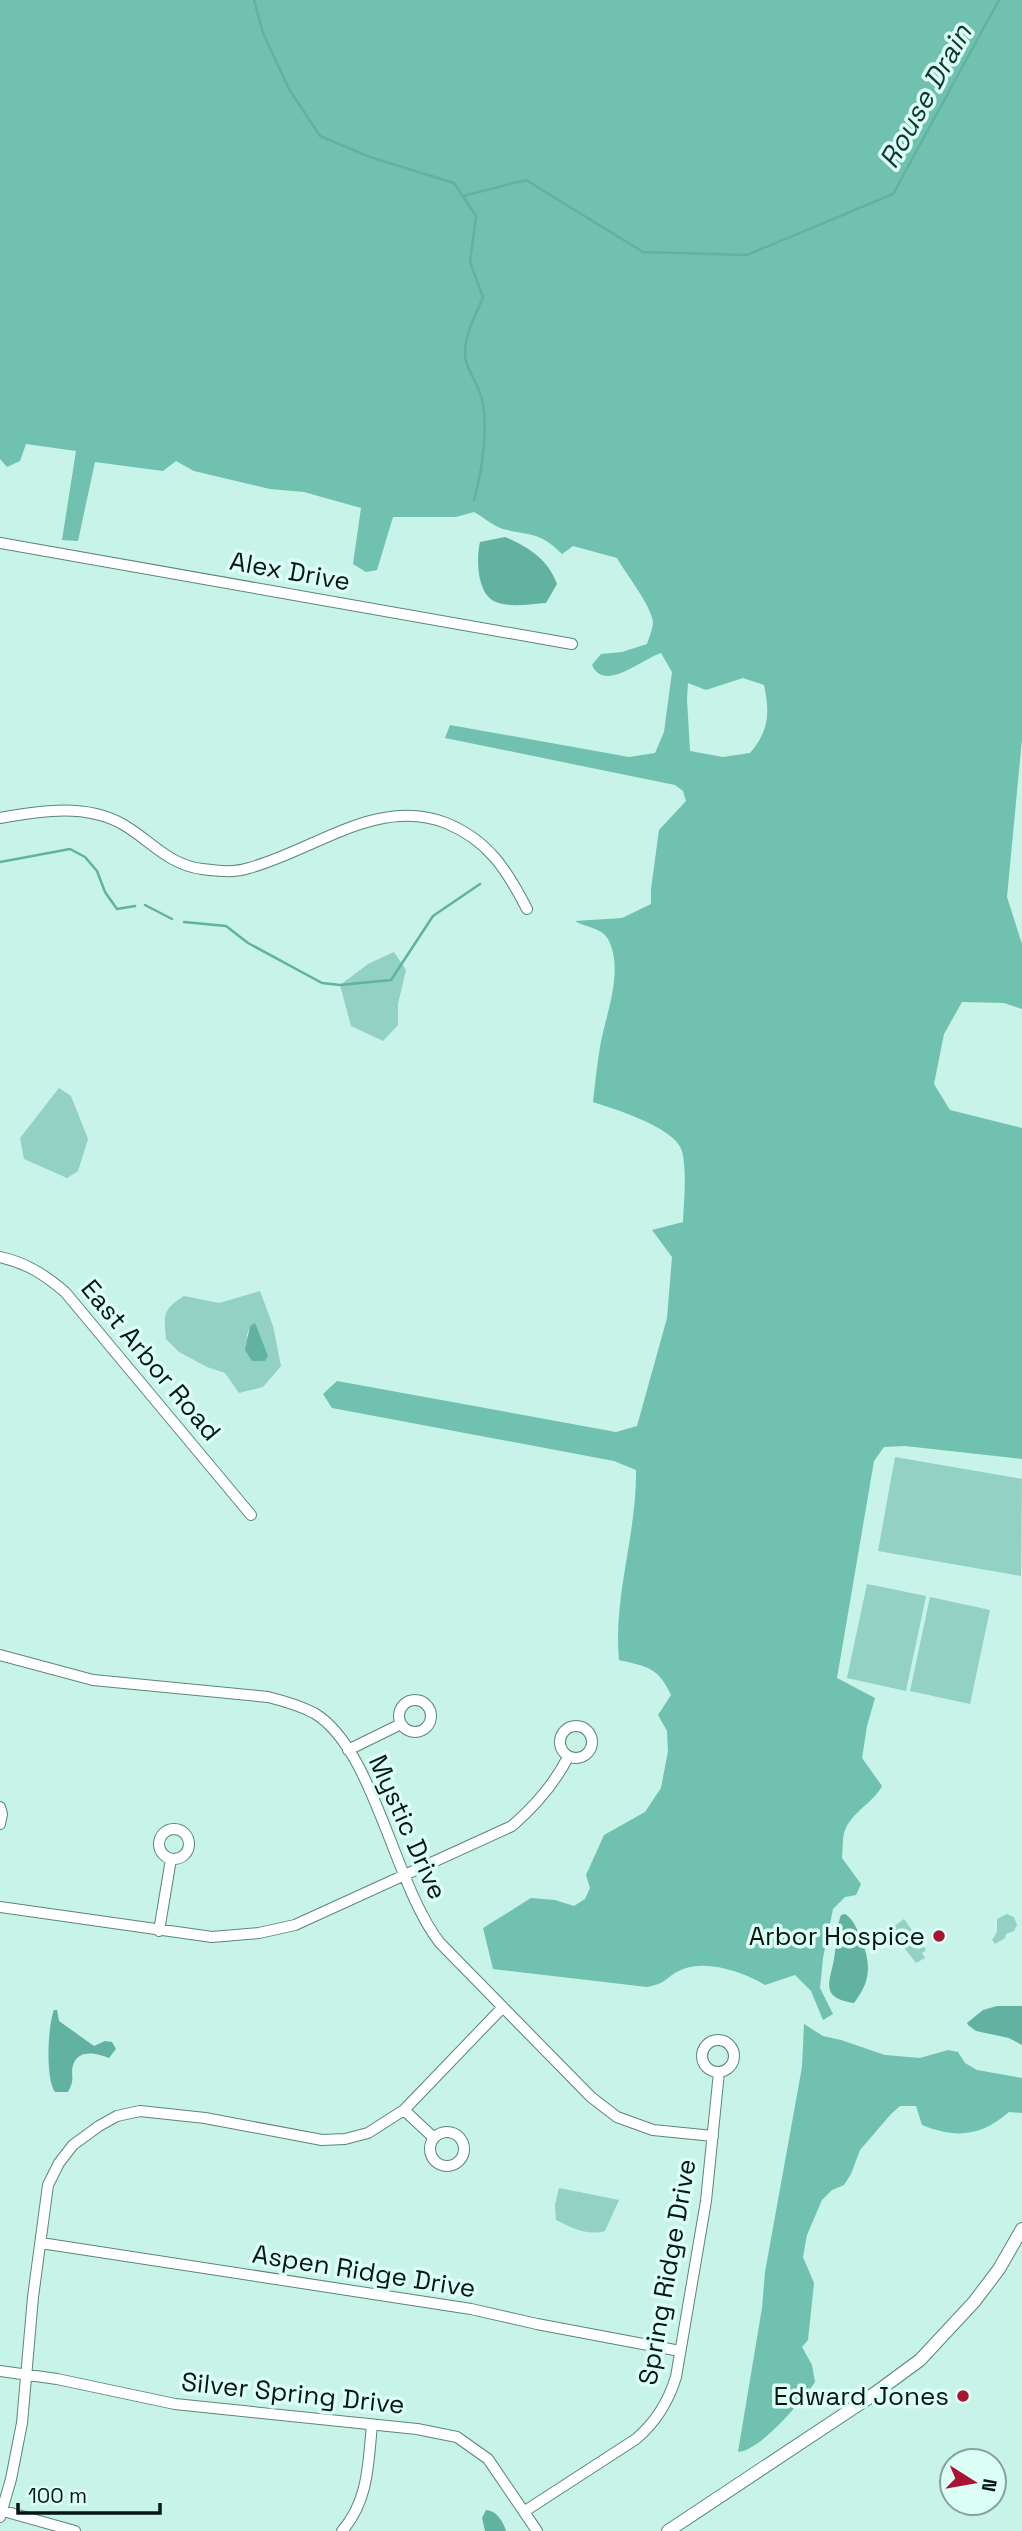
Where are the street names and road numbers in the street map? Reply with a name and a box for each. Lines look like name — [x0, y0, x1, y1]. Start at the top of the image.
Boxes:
street label: Alex Drive — [227, 544, 353, 598]
street label: East Arbor Road — [74, 1272, 228, 1448]
street label: Mystic Drive — [361, 1749, 455, 1905]
street label: Spring Ridge Drive — [630, 2156, 704, 2388]
street label: Aspen Ridge Drive — [250, 2237, 478, 2305]
street label: Silver Spring Drive — [180, 2364, 406, 2422]

